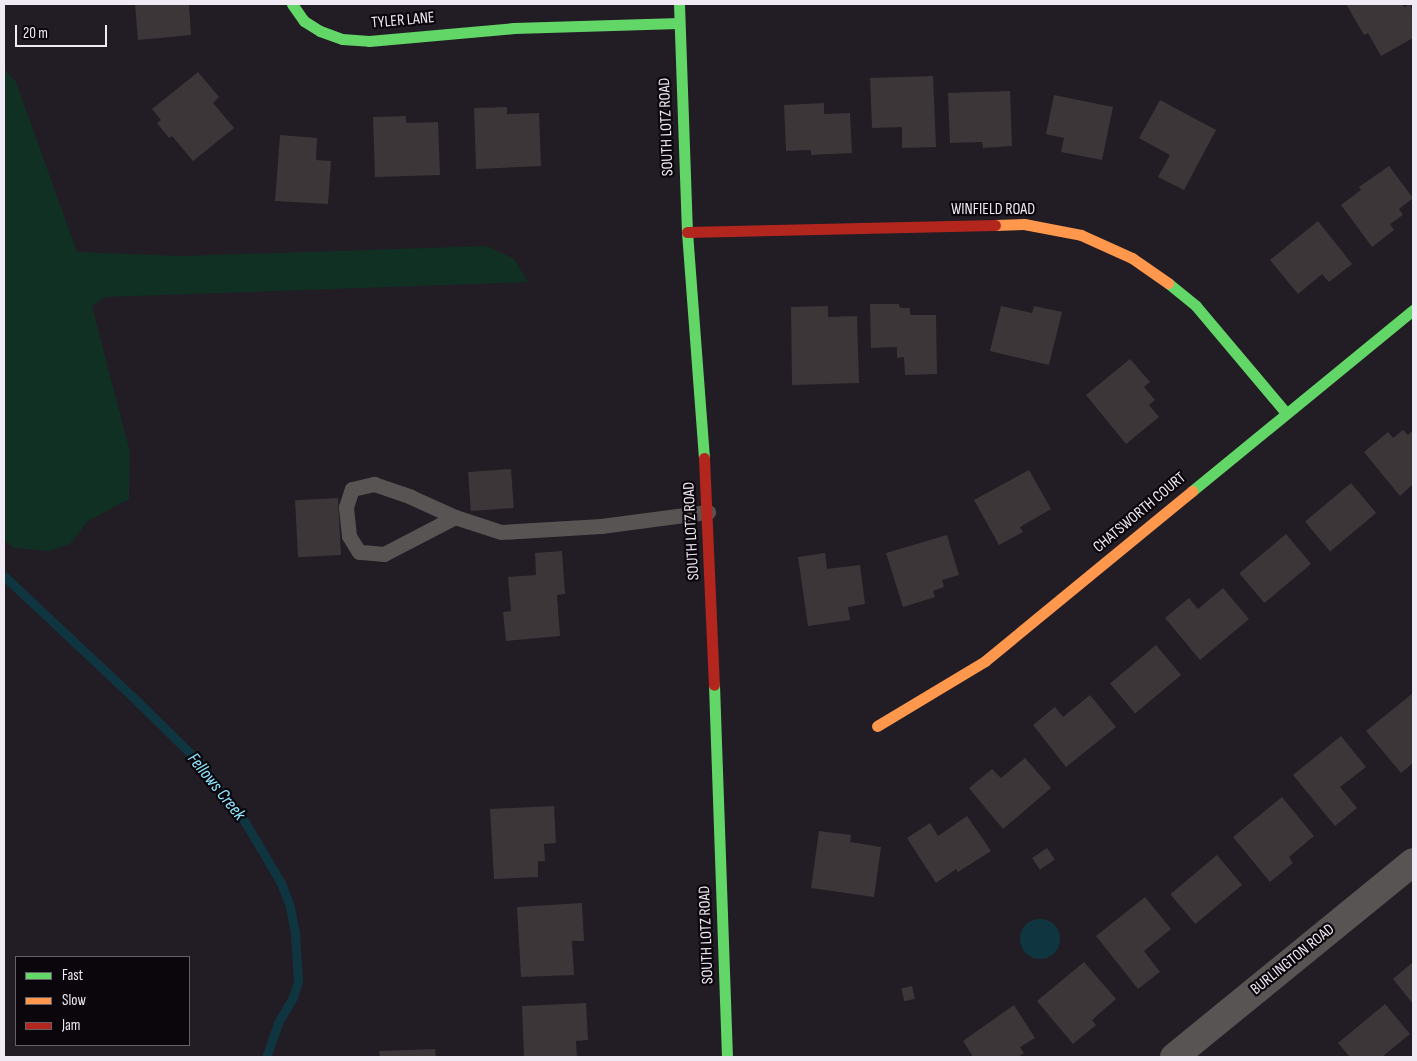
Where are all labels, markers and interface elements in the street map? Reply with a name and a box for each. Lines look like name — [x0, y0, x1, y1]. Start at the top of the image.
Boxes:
street label: TYLER LANE — [371, 9, 435, 33]
scale bar — [18, 15, 110, 47]
text: 20 m — [23, 24, 48, 43]
street label: SOUTH LOTZ ROAD — [656, 77, 678, 177]
street label: WINFIELD ROAD — [951, 200, 1035, 220]
street label: CHATSWORTH COURT — [1090, 469, 1190, 557]
street label: SOUTH LOTZ ROAD — [680, 481, 704, 581]
water label: Fellows Creek — [182, 749, 250, 825]
street label: SOUTH LOTZ ROAD — [696, 885, 718, 985]
street label: BURLINGTON ROAD — [1247, 920, 1339, 1000]
legend — [15, 956, 190, 1046]
text: Fast — [62, 966, 83, 985]
text: Slow — [62, 991, 86, 1010]
text: Jam — [62, 1016, 80, 1035]

